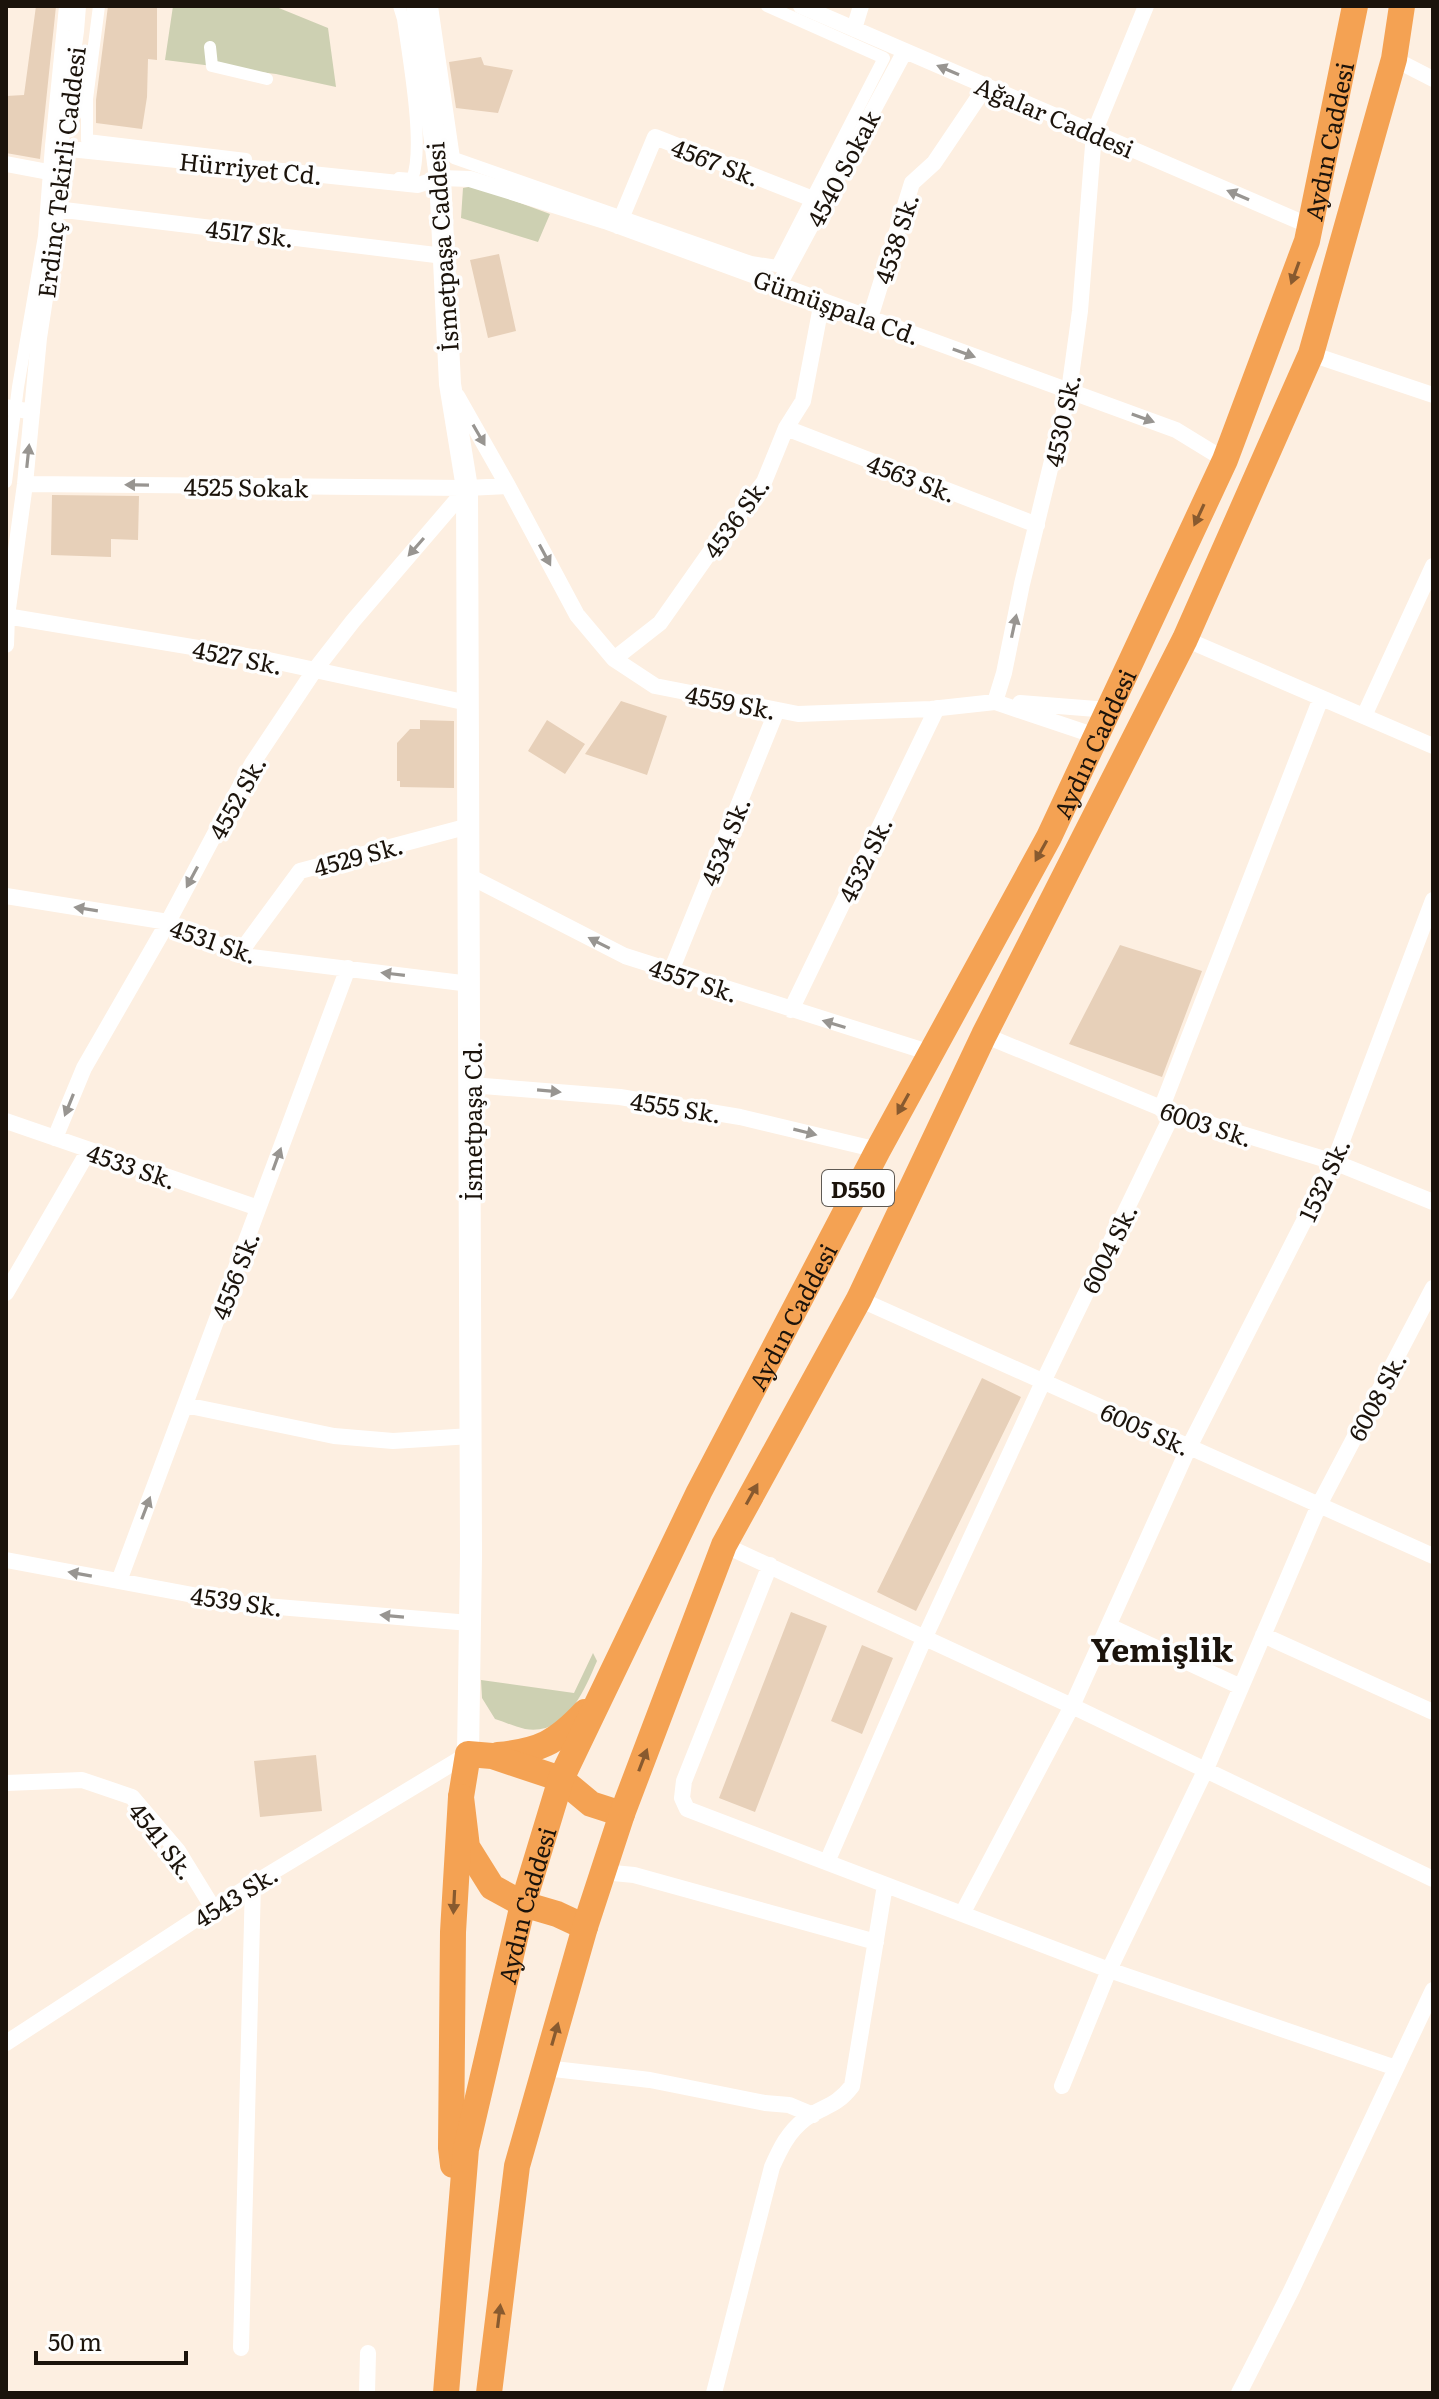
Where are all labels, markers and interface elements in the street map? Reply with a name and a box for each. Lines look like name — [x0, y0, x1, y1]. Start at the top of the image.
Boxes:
street label: Erdinç Tekirli Caddesi — [27, 44, 93, 300]
street label: Aydın Caddesi — [1294, 59, 1361, 224]
one-way arrow — [936, 63, 960, 76]
street label: Ağalar Caddesi — [970, 67, 1140, 165]
street label: 4540 Sokak — [797, 103, 888, 233]
street label: 4567 Sk. — [667, 128, 765, 194]
street label: İsmetpaşa Caddesi — [416, 141, 466, 353]
street label: Hürriyet Cd. — [178, 142, 324, 192]
street label: 4538 Sk. — [864, 188, 926, 288]
one-way arrow — [1226, 188, 1250, 202]
street label: 4517 Sk. — [204, 209, 296, 255]
street label: Gümüşpala Cd. — [749, 260, 925, 352]
one-way arrow — [1288, 261, 1301, 285]
one-way arrow — [952, 347, 976, 359]
street label: 4530 Sk. — [1034, 370, 1088, 470]
one-way arrow — [1131, 412, 1155, 425]
one-way arrow — [472, 424, 486, 446]
one-way arrow — [22, 443, 35, 468]
street label: 4563 Sk. — [862, 444, 962, 510]
street label: 4525 Sokak — [183, 467, 309, 505]
street label: 4536 Sk. — [693, 469, 777, 565]
one-way arrow — [124, 479, 149, 492]
one-way arrow — [1193, 503, 1206, 526]
one-way arrow — [408, 537, 425, 557]
one-way arrow — [538, 544, 552, 566]
one-way arrow — [1008, 613, 1020, 638]
street label: 4527 Sk. — [190, 630, 286, 682]
street label: Aydın Caddesi — [1043, 662, 1143, 823]
street label: 4559 Sk. — [683, 675, 779, 727]
street label: 4552 Sk. — [199, 749, 273, 845]
street label: 4534 Sk. — [690, 791, 758, 891]
street label: 4532 Sk. — [828, 810, 900, 908]
street label: 4529 Sk. — [309, 826, 407, 884]
one-way arrow — [1035, 840, 1048, 863]
one-way arrow — [185, 866, 199, 888]
one-way arrow — [73, 902, 98, 915]
street label: 4531 Sk. — [166, 909, 262, 971]
one-way arrow — [587, 936, 610, 949]
street label: 4557 Sk. — [645, 948, 743, 1010]
one-way arrow — [380, 967, 405, 980]
one-way arrow — [822, 1017, 846, 1029]
street label: İsmetpaşa Cd. — [454, 1041, 489, 1201]
street label: 4555 Sk. — [628, 1082, 724, 1130]
one-way arrow — [537, 1085, 562, 1098]
street label: 6003 Sk. — [1156, 1092, 1258, 1154]
one-way arrow — [896, 1093, 910, 1115]
one-way arrow — [62, 1094, 75, 1117]
one-way arrow — [792, 1127, 817, 1139]
street label: 1532 Sk. — [1289, 1132, 1357, 1226]
street label: 4533 Sk. — [83, 1133, 181, 1197]
one-way arrow — [271, 1147, 284, 1171]
road number: D550 — [822, 1170, 894, 1206]
street label: 6004 Sk. — [1071, 1197, 1145, 1299]
street label: 4556 Sk. — [201, 1226, 267, 1324]
street label: Aydın Caddesi — [738, 1237, 844, 1396]
street label: 6008 Sk. — [1338, 1346, 1414, 1446]
street label: 6005 Sk. — [1096, 1393, 1196, 1463]
one-way arrow — [745, 1483, 759, 1505]
one-way arrow — [140, 1496, 153, 1520]
one-way arrow — [67, 1567, 92, 1579]
street label: 4539 Sk. — [189, 1576, 285, 1624]
one-way arrow — [379, 1609, 404, 1622]
district label: Yemişlik — [1091, 1624, 1234, 1672]
one-way arrow — [637, 1748, 650, 1772]
street label: 4541 Sk. — [121, 1794, 205, 1886]
street label: Aydın Caddesi — [488, 1822, 563, 1987]
street label: 4543 Sk. — [186, 1855, 284, 1935]
one-way arrow — [448, 1890, 461, 1915]
one-way arrow — [549, 2021, 561, 2046]
one-way arrow — [493, 2303, 506, 2328]
scale bar — [36, 2315, 186, 2365]
text: 50 m — [48, 2323, 102, 2358]

